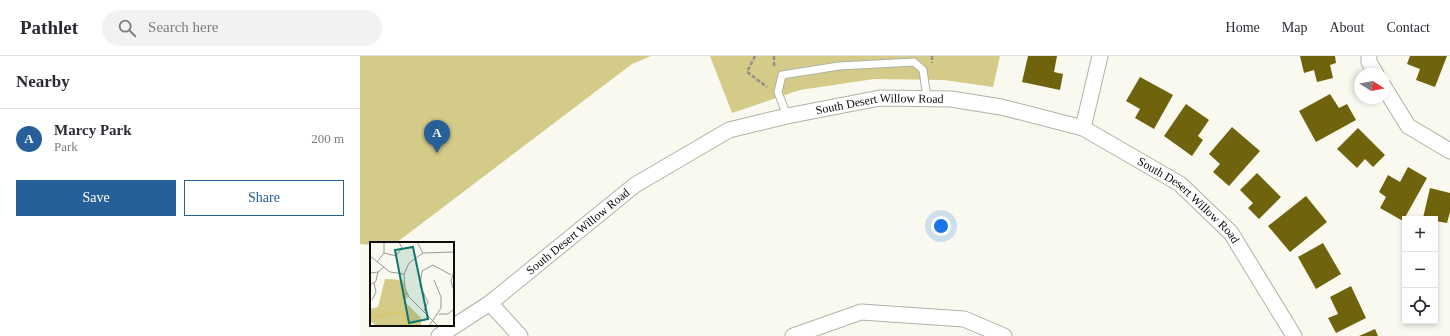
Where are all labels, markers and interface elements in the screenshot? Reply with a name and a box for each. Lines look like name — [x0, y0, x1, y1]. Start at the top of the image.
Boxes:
search box — [102, 10, 382, 46]
text: Pathlet — [20, 17, 78, 38]
icon: search — [116, 17, 138, 39]
text: Search here — [148, 19, 218, 35]
text: Home — [1226, 20, 1260, 35]
text: Map — [1282, 20, 1307, 35]
text: About — [1329, 20, 1364, 35]
text: Contact — [1386, 20, 1430, 35]
north arrow — [1354, 68, 1390, 104]
text: Nearby — [16, 72, 70, 91]
street label: South Desert Willow Road — [814, 91, 944, 117]
pin: A — [424, 120, 450, 153]
text: Marcy Park — [54, 122, 132, 138]
text: A — [24, 131, 34, 146]
text: 200 m — [311, 131, 344, 146]
text: Park — [54, 139, 78, 154]
street label: South Desert Willow Road — [1135, 154, 1242, 246]
button: Save — [16, 180, 176, 216]
button: Share — [184, 180, 344, 216]
street label: South Desert Willow Road — [523, 185, 632, 278]
your location — [931, 216, 951, 236]
map controls — [1402, 216, 1438, 324]
button: + — [1402, 216, 1438, 252]
inset map — [370, 242, 454, 326]
button: − — [1402, 252, 1438, 288]
button: locate — [1402, 288, 1438, 324]

